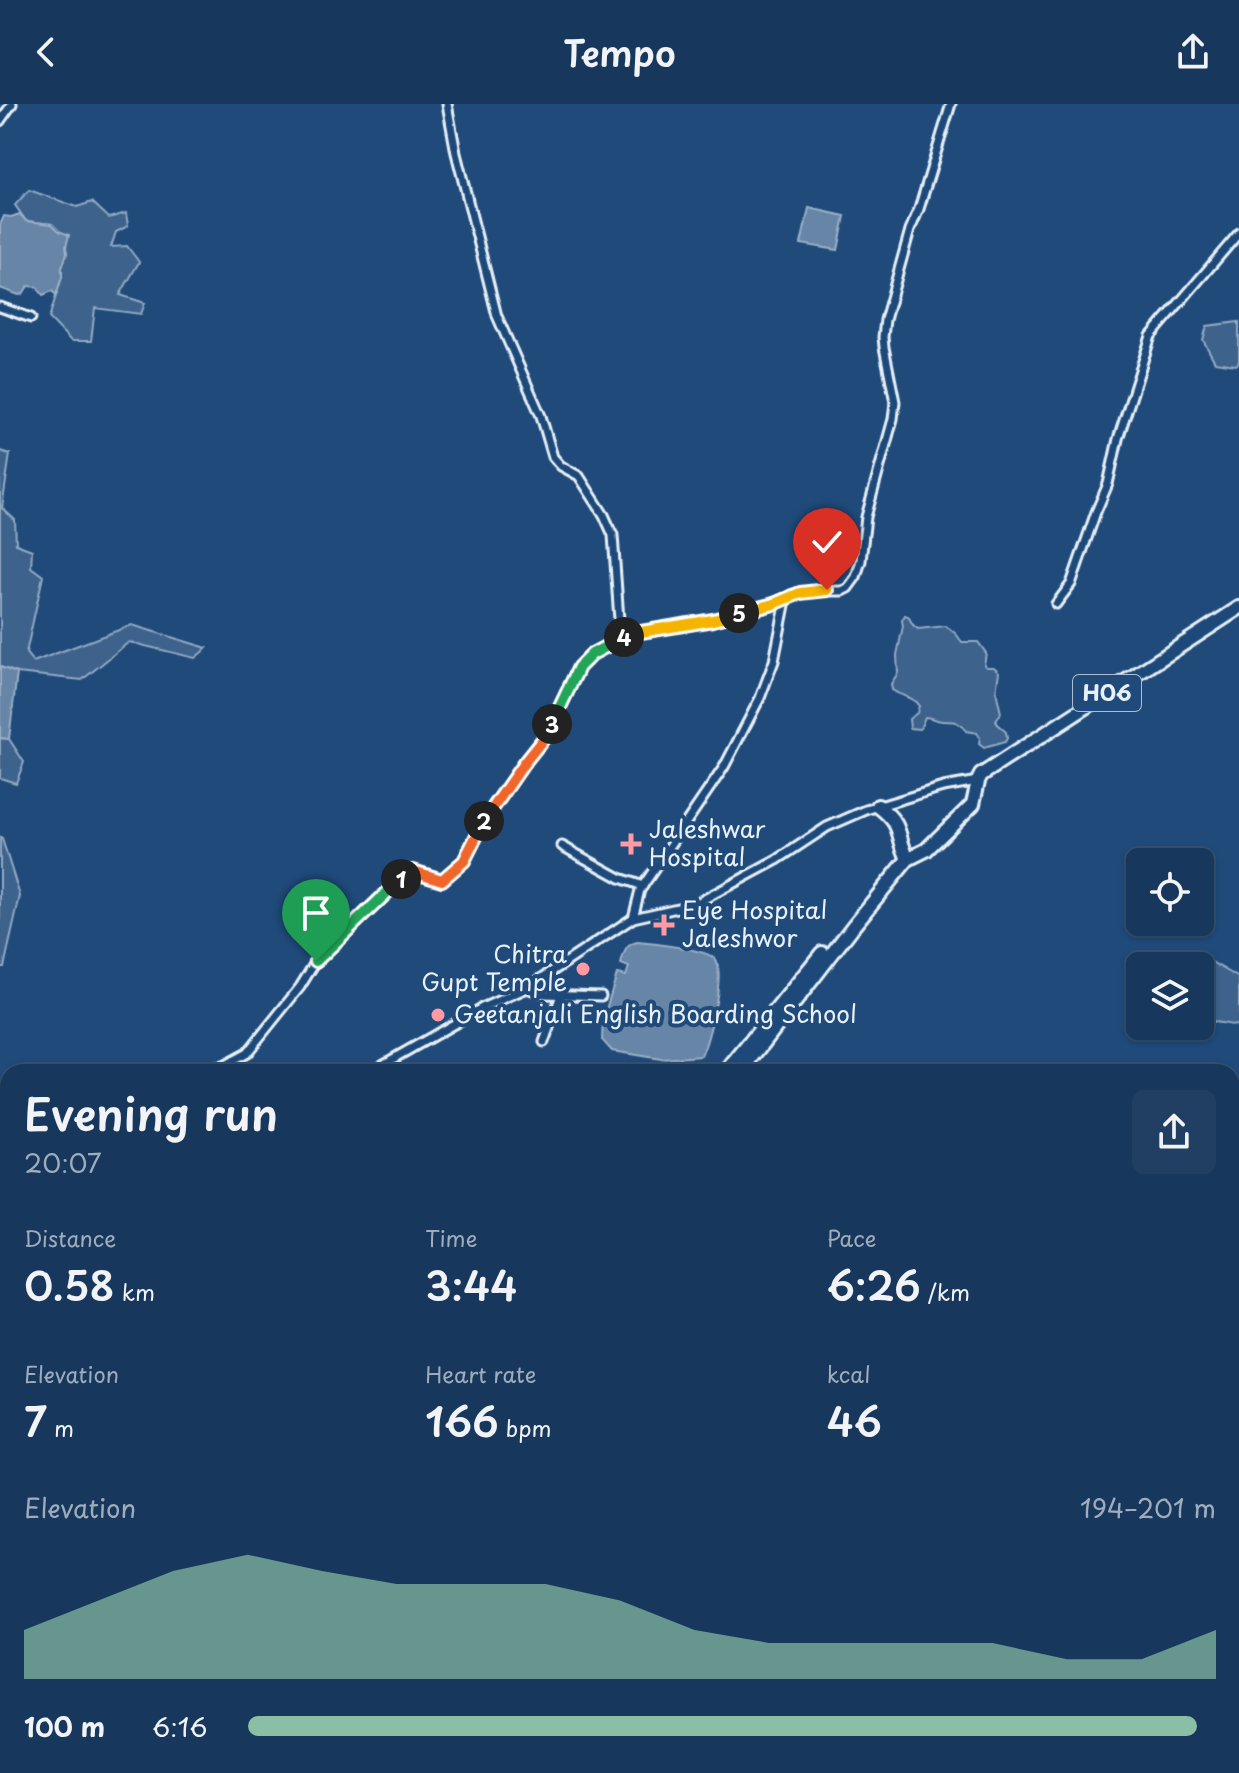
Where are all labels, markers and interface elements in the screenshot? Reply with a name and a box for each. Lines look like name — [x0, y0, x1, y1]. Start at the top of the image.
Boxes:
text: Tempo — [563, 25, 676, 79]
icon: back — [24, 30, 68, 74]
icon: share — [1171, 30, 1215, 74]
pin — [793, 508, 861, 590]
icon: check — [805, 520, 849, 564]
pin: 5 — [719, 593, 759, 633]
text: 5 — [732, 596, 746, 629]
pin: 4 — [604, 617, 644, 657]
text: 4 — [617, 620, 631, 653]
road number: H06 — [1073, 675, 1141, 711]
pin: 3 — [532, 704, 572, 744]
text: 3 — [545, 707, 559, 740]
pin: 2 — [464, 801, 504, 841]
text: 2 — [476, 804, 492, 837]
place label: Jaleshwar Hospital — [649, 810, 766, 874]
marker: Jaleshwar Hospital — [620, 833, 642, 855]
map controls — [1126, 848, 1214, 1040]
button: locate — [1126, 848, 1214, 936]
pin: 1 — [381, 859, 421, 899]
text: 1 — [396, 862, 406, 895]
pin — [282, 879, 350, 961]
icon: arrive — [294, 891, 338, 935]
place label: Eye Hospital Jaleshwor — [682, 891, 828, 955]
marker: Eye Hospital Jaleshwor — [653, 914, 675, 936]
place label: Chitra Gupt Temple — [421, 935, 567, 999]
button: layers — [1126, 952, 1214, 1040]
marker: Chitra Gupt Temple — [574, 960, 592, 978]
place label: Geetanjali English Boarding School — [454, 995, 857, 1031]
marker: Geetanjali English Boarding School — [429, 1006, 447, 1024]
text: Evening run — [24, 1080, 278, 1146]
button: share — [1132, 1090, 1216, 1174]
text: 20:07 — [24, 1143, 102, 1182]
text: Distance — [24, 1221, 116, 1254]
text: Time — [425, 1221, 477, 1254]
text: Pace — [827, 1221, 876, 1254]
text: 0.58 — [24, 1254, 115, 1315]
text: 3:44 — [425, 1254, 517, 1315]
text: 6:26 — [827, 1254, 921, 1315]
text: km — [115, 1275, 155, 1308]
text: /km — [921, 1275, 970, 1308]
text: Elevation — [24, 1357, 119, 1390]
text: Heart rate — [425, 1357, 536, 1390]
text: kcal — [827, 1357, 871, 1390]
text: 7 — [24, 1390, 47, 1451]
text: 166 — [425, 1390, 499, 1451]
text: 46 — [827, 1390, 882, 1451]
text: m — [47, 1411, 74, 1444]
text: bpm — [499, 1411, 551, 1444]
text: Elevation — [24, 1488, 136, 1527]
text: 194–201 m — [1080, 1488, 1216, 1527]
text: 100 m — [24, 1707, 105, 1746]
text: 6:16 — [152, 1707, 208, 1746]

